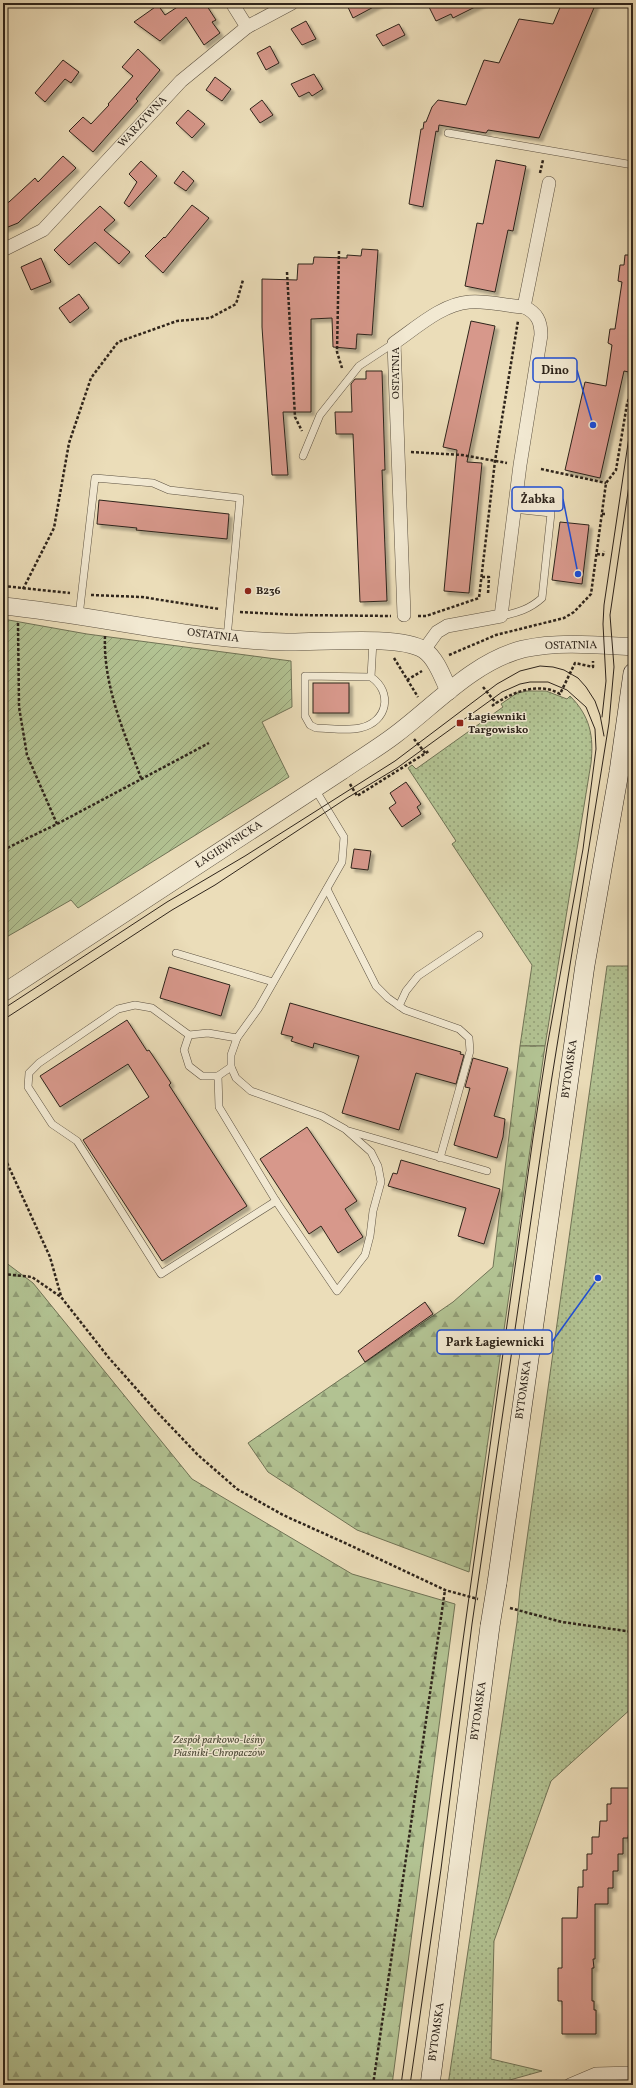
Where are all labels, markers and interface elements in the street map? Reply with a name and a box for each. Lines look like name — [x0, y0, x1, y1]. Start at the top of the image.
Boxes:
street label: WARZYWNA — [115, 93, 171, 151]
street label: OSTATNIA — [389, 347, 404, 399]
callout: Dino — [533, 358, 577, 382]
text: Dino — [541, 363, 569, 379]
callout: Żabka — [512, 487, 563, 511]
text: Żabka — [521, 492, 556, 508]
place label: B236 — [256, 584, 281, 599]
marker: B236 — [243, 586, 253, 596]
street label: OSTATNIA — [186, 625, 240, 647]
street label: OSTATNIA — [545, 638, 598, 654]
place label: Łagiewniki Targowisko — [468, 710, 528, 738]
marker: Łagiewniki Targowisko — [455, 718, 465, 728]
street label: ŁAGIEWNICKA — [192, 818, 266, 872]
street label: BYTOMSKA — [558, 1038, 582, 1099]
callout: Park Łagiewnicki — [437, 1330, 552, 1354]
text: Park Łagiewnicki — [446, 1335, 544, 1351]
street label: BYTOMSKA — [512, 1359, 536, 1420]
street label: BYTOMSKA — [467, 1680, 491, 1741]
park label: Zespół parkowo-leśny Piaśniki-Chropaczów — [172, 1733, 265, 1761]
street label: BYTOMSKA — [425, 2001, 449, 2062]

